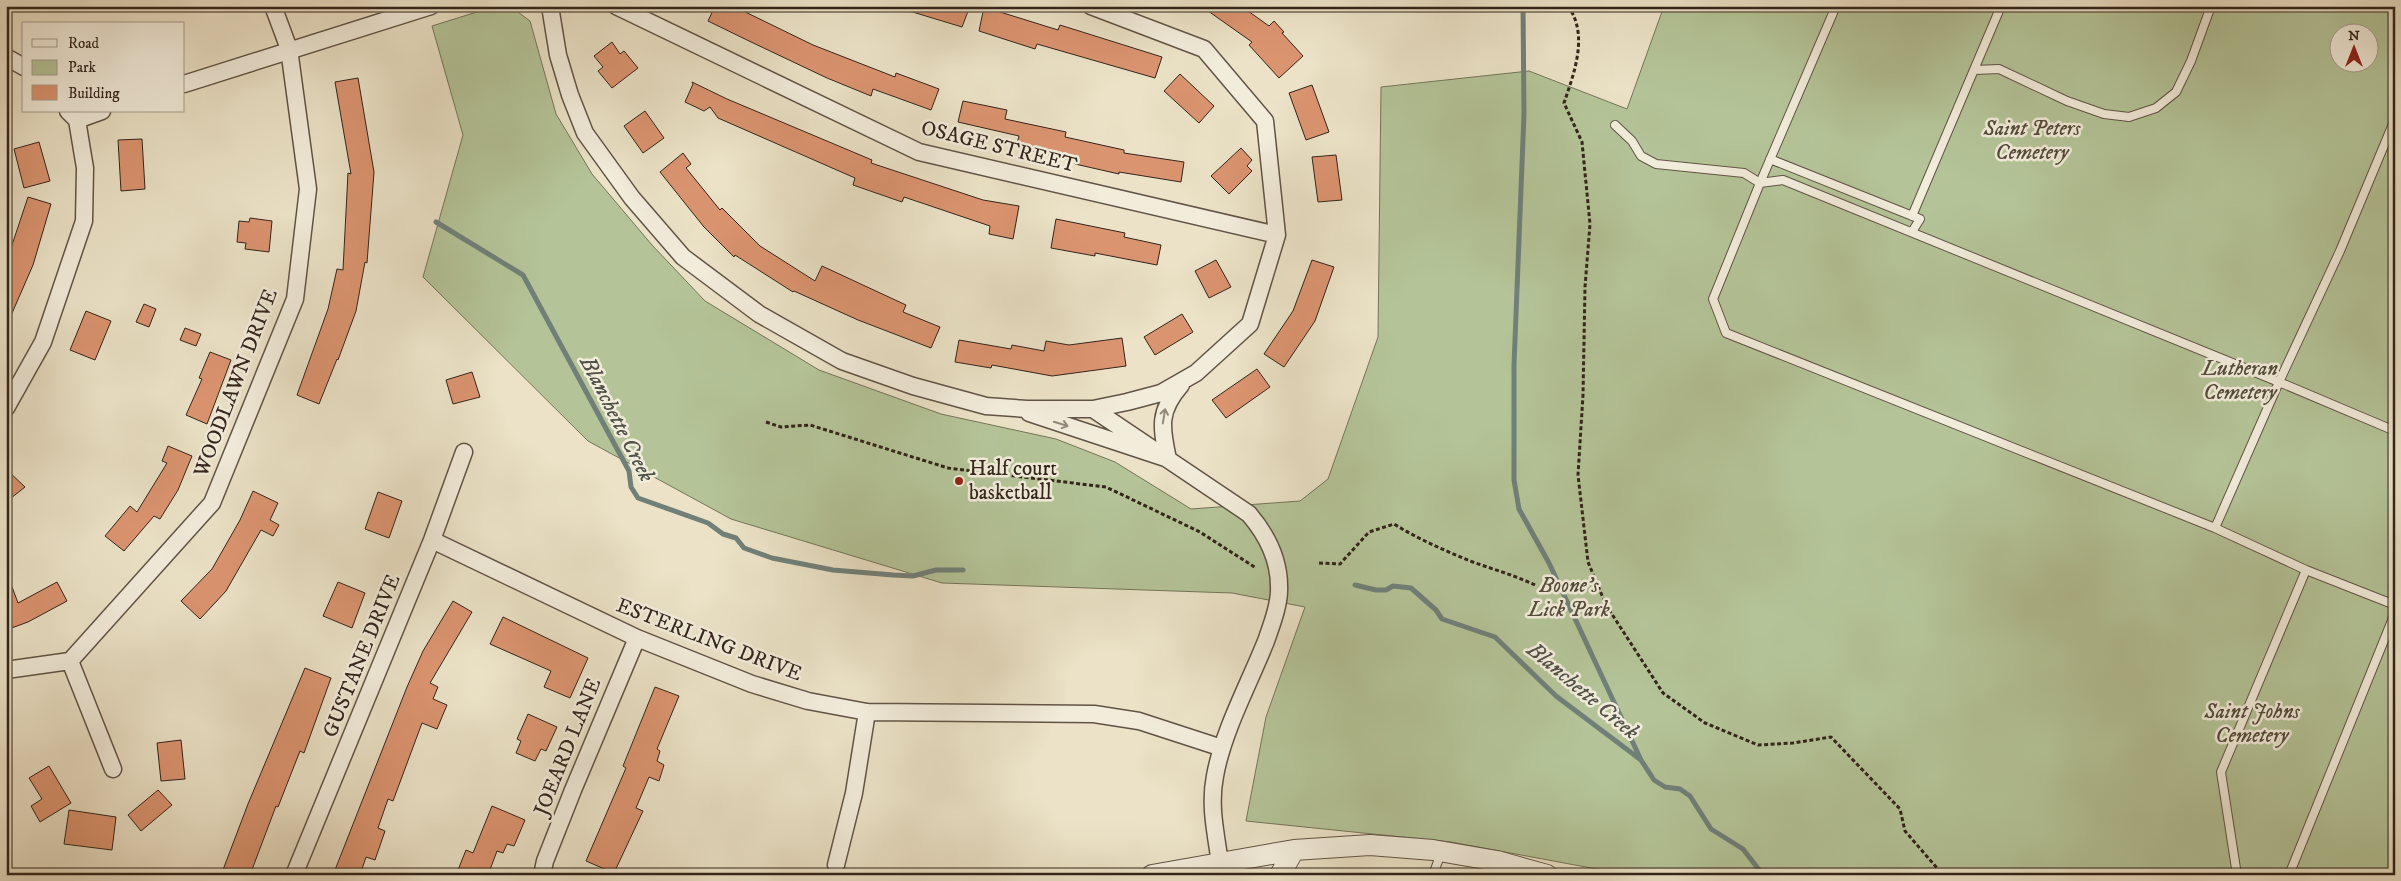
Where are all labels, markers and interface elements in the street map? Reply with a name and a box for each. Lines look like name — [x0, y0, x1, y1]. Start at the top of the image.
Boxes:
legend — [22, 22, 185, 112]
north arrow — [2328, 22, 2378, 72]
text: N — [2348, 27, 2360, 45]
text: Road — [68, 34, 100, 53]
text: Park — [68, 58, 97, 77]
text: Building — [68, 84, 120, 103]
street label: OSAGE STREET — [918, 115, 1080, 179]
park label: Saint Peters Cemetery — [1983, 116, 2081, 166]
street label: WOODLAWN DRIVE — [188, 285, 284, 482]
water label: Blanchette Creek — [573, 351, 661, 487]
park label: Lutheran Cemetery — [2201, 356, 2278, 406]
one-way arrow — [1159, 409, 1169, 425]
one-way arrow — [1053, 419, 1069, 429]
place label: Half court basketball — [969, 456, 1057, 506]
marker: Half court basketball — [953, 475, 965, 487]
street label: GUSTANE DRIVE — [317, 571, 407, 741]
park label: Boone's Lick Park — [1527, 573, 1610, 623]
street label: ESTERLING DRIVE — [612, 593, 806, 687]
water label: Blanchette Creek — [1521, 636, 1645, 746]
street label: JOEARD LANE — [528, 674, 607, 821]
park label: Saint Johns Cemetery — [2203, 699, 2300, 749]

